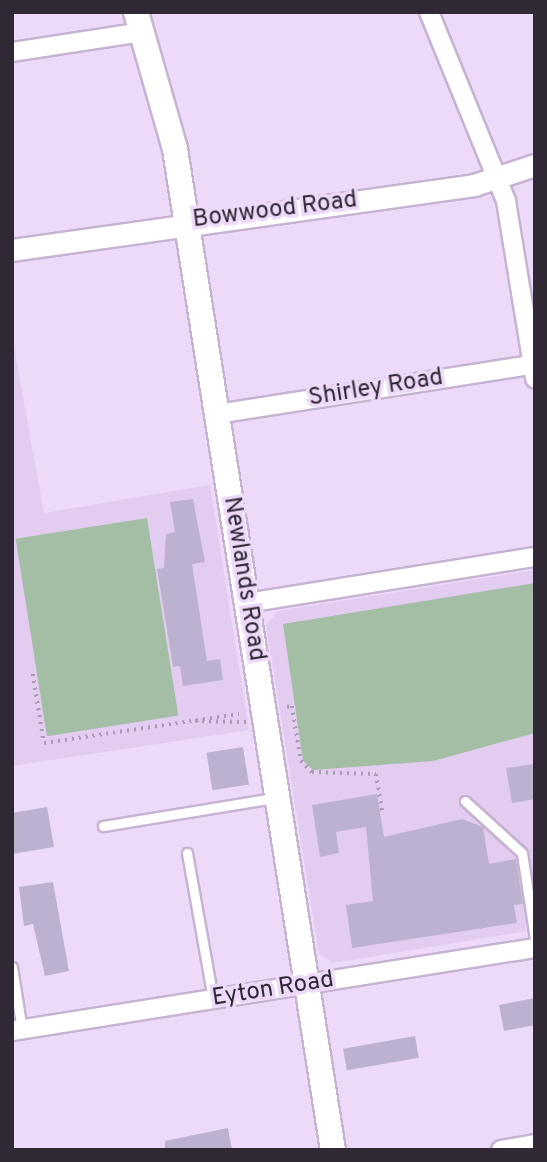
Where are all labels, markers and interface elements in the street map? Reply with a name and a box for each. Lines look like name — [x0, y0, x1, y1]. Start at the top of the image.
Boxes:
street label: Bowwood Road — [191, 187, 359, 235]
street label: Shirley Road — [307, 364, 445, 414]
street label: Newlands Road — [216, 495, 270, 663]
street label: Eyton Road — [210, 966, 336, 1014]

